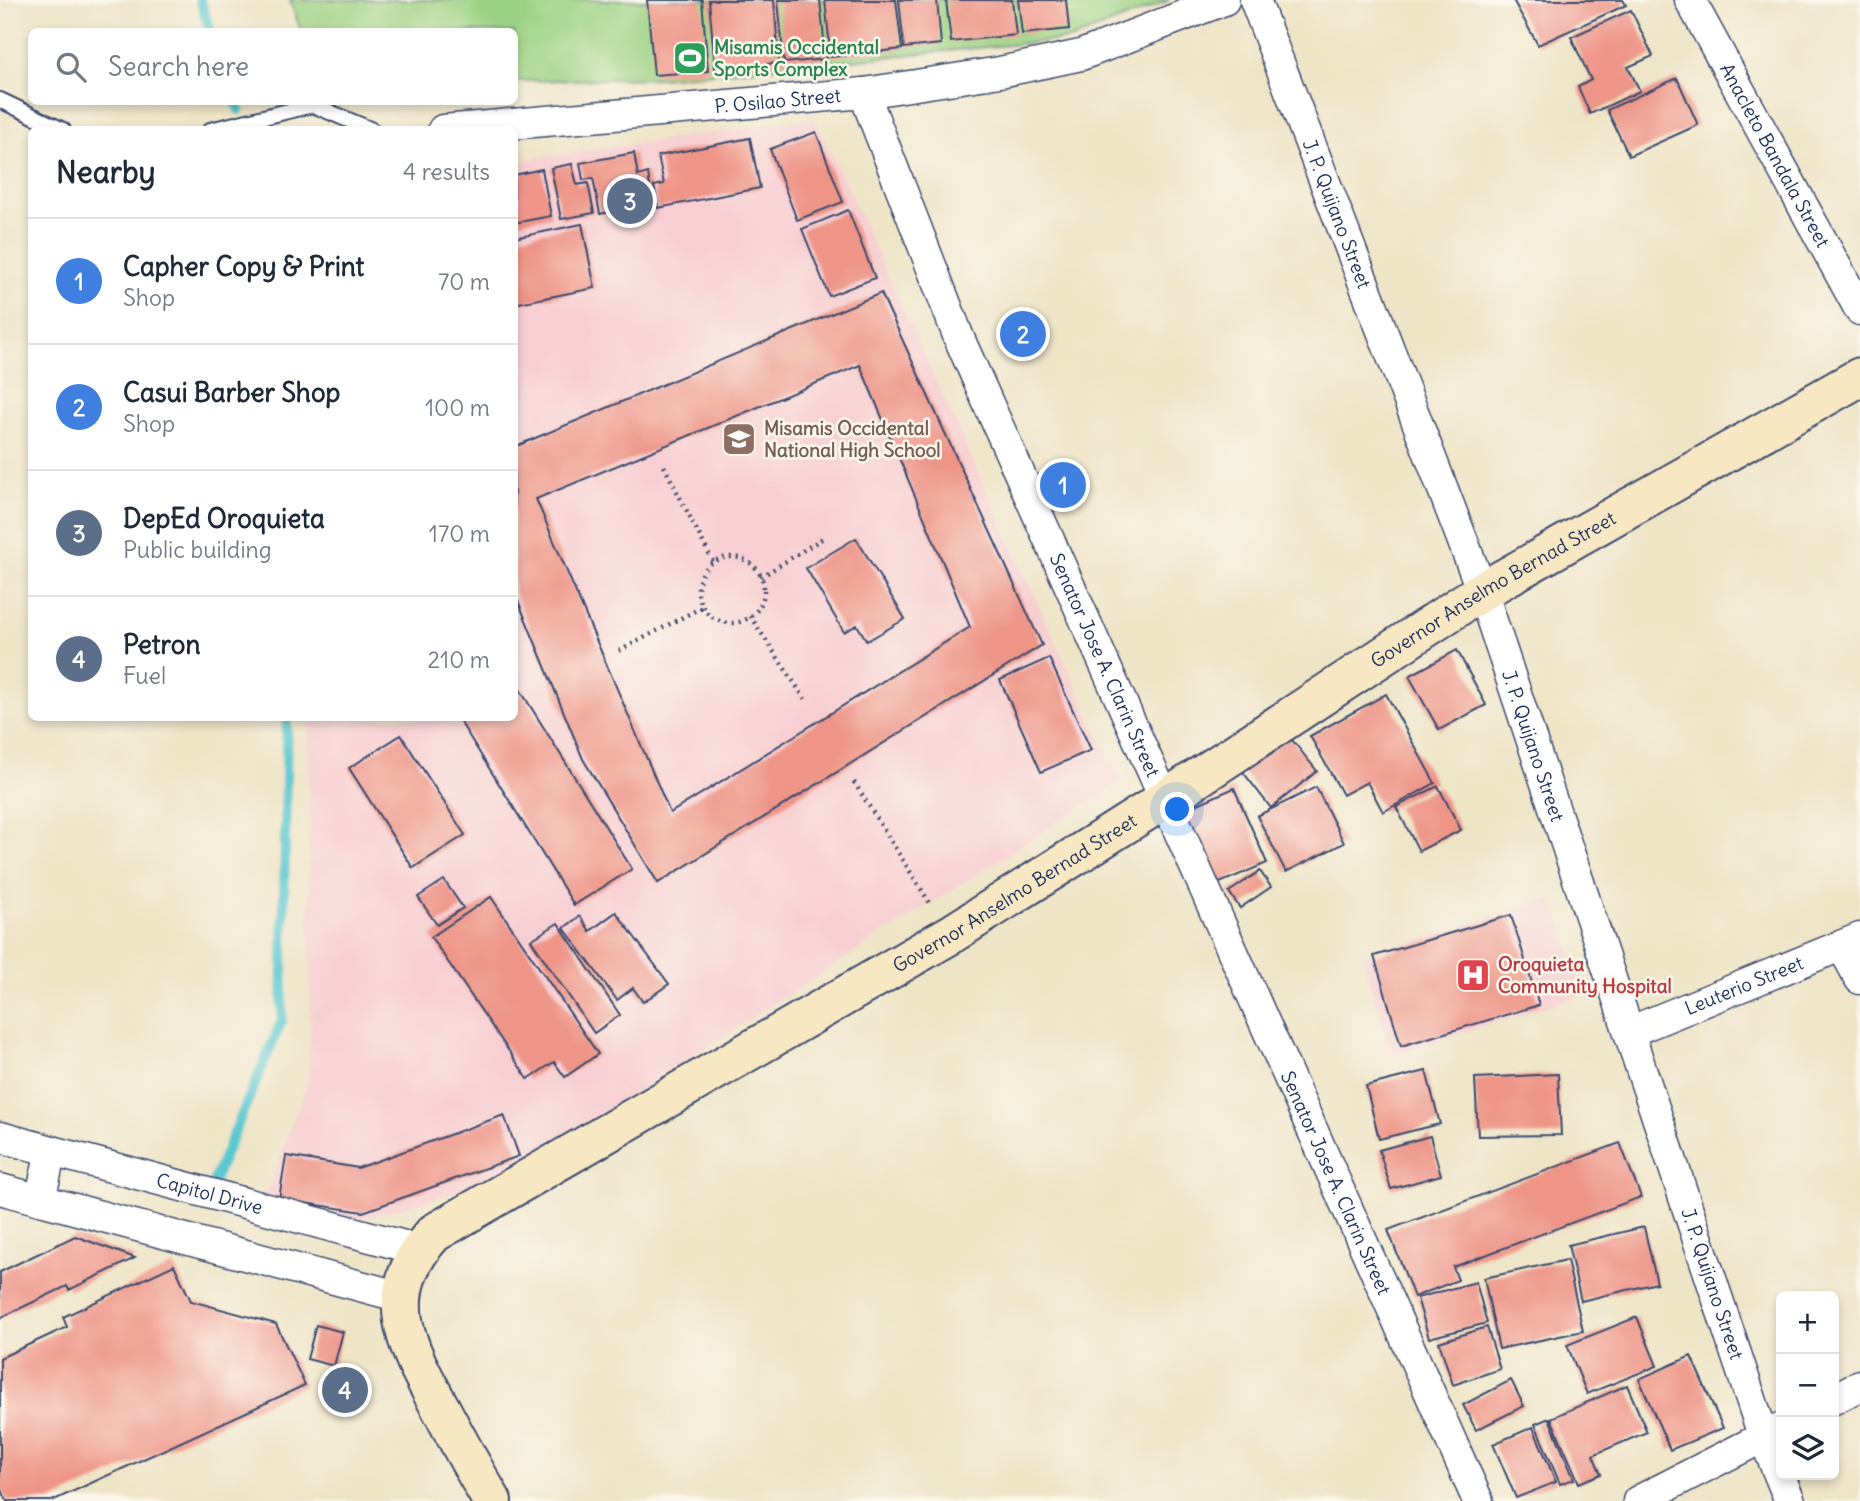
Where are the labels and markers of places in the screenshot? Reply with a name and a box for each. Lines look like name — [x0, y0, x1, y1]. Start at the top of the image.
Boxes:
place label: Misamis Occidental Sports Complex — [714, 35, 879, 81]
sports icon: Misamis Occidental Sports Complex — [671, 39, 709, 77]
pin: 3 — [607, 175, 653, 227]
pin: 2 — [1000, 308, 1046, 360]
place label: Misamis Occidental National High School — [764, 416, 941, 462]
school or university icon: Misamis Occidental National High School — [720, 420, 758, 458]
pin: 1 — [1040, 459, 1086, 511]
place label: Oroquieta Community Hospital — [1498, 952, 1672, 998]
hospital icon: Oroquieta Community Hospital — [1454, 956, 1492, 994]
pin: 4 — [322, 1364, 368, 1416]

